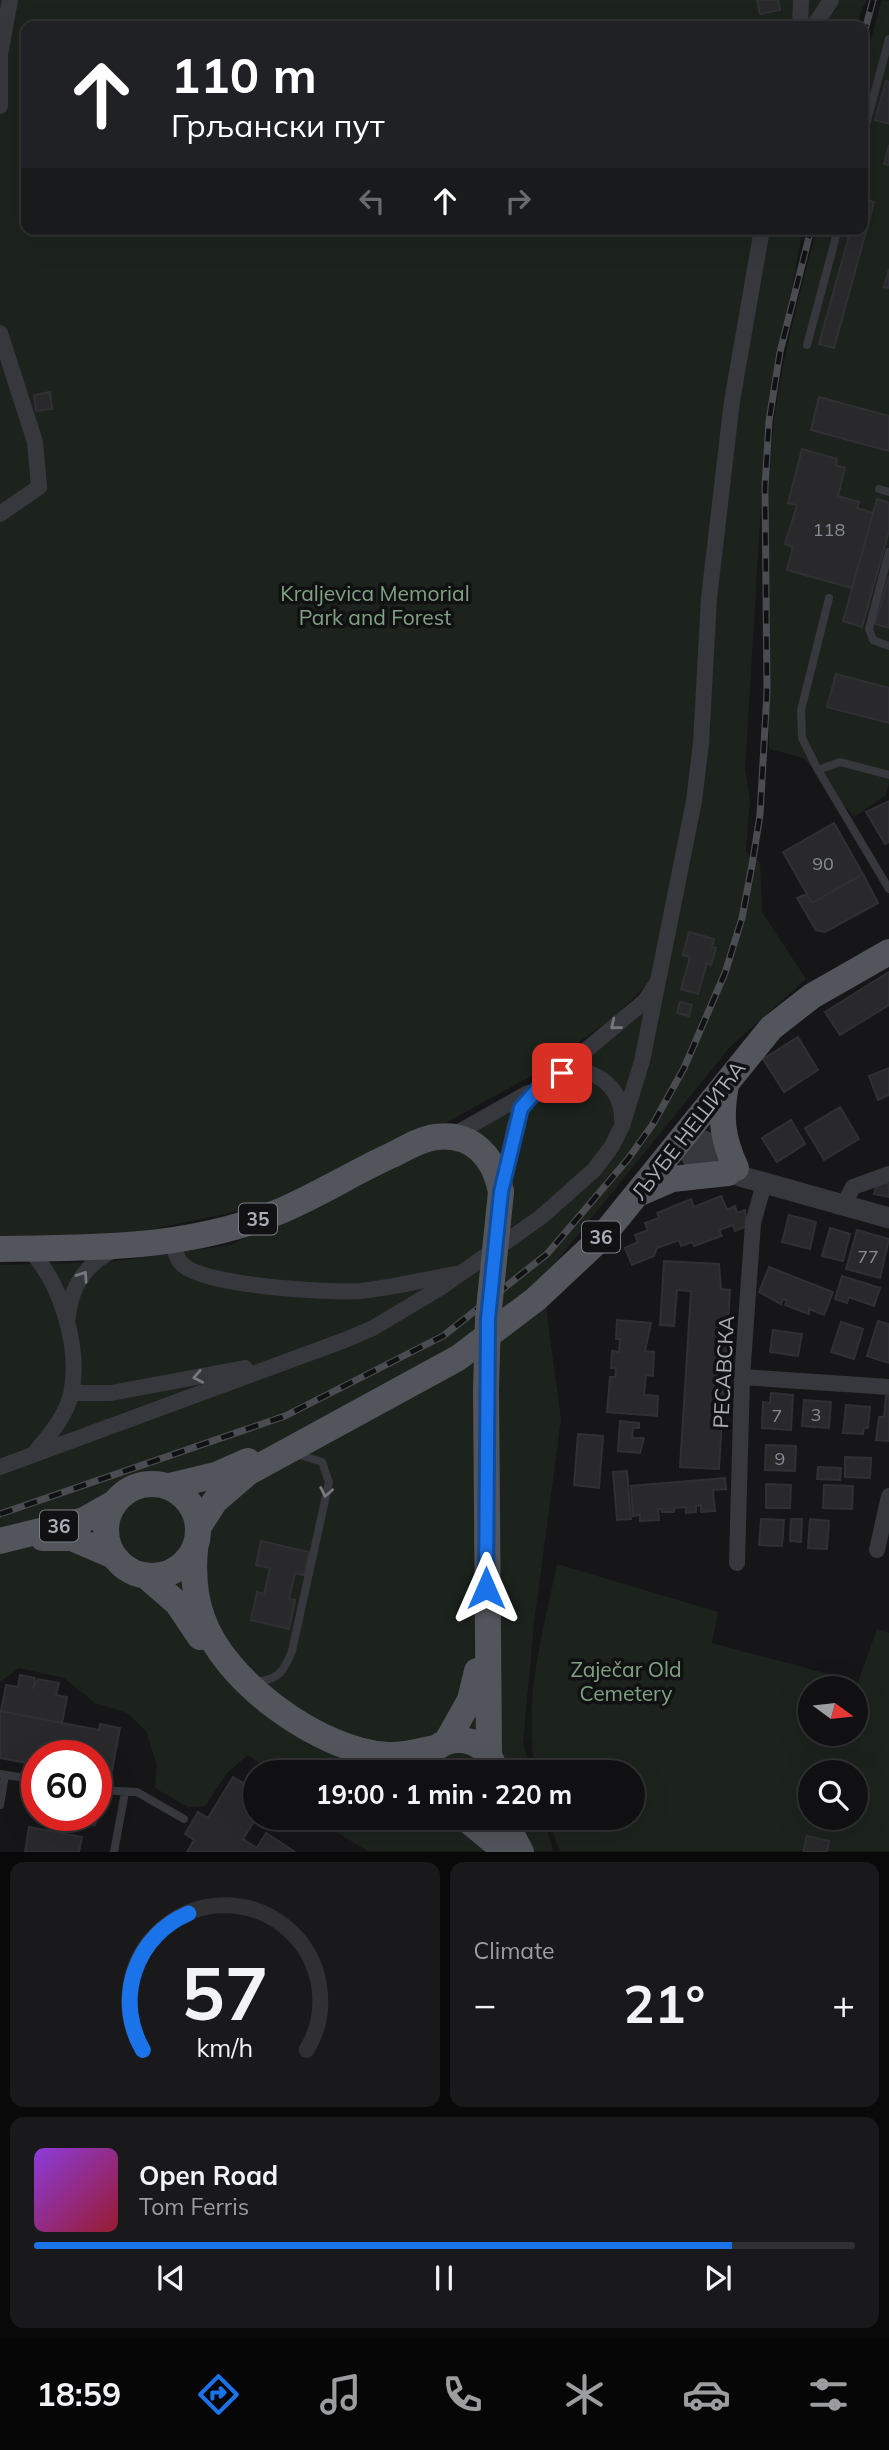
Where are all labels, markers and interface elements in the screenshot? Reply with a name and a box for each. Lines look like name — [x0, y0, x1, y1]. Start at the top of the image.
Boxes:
text: 110 m — [171, 44, 317, 105]
icon: ahead — [56, 49, 147, 140]
text: Грљански пут — [171, 105, 384, 145]
icon: left — [353, 182, 391, 220]
icon: ahead — [426, 182, 464, 220]
icon: right — [499, 182, 537, 220]
house number: 118 — [813, 518, 845, 541]
park label: Kraljevica Memorial Park and Forest — [280, 580, 470, 630]
house number: 90 — [812, 852, 834, 875]
one-way arrow — [611, 1017, 623, 1030]
pin — [532, 1043, 592, 1103]
icon: arrive — [543, 1054, 581, 1092]
street label: ЉУБЕ НЕШИЋА — [626, 1055, 751, 1205]
road number: 35 — [239, 1204, 277, 1234]
road number: 36 — [582, 1222, 620, 1252]
house number: 77 — [857, 1245, 879, 1268]
one-way arrow — [74, 1271, 87, 1284]
street label: РЕСАВСКА — [707, 1314, 739, 1429]
one-way arrow — [192, 1368, 204, 1383]
house number: 3 — [811, 1403, 821, 1426]
house number: 7 — [772, 1404, 782, 1427]
house number: 9 — [775, 1447, 785, 1470]
one-way arrow — [319, 1486, 334, 1498]
road number: 36 — [40, 1510, 78, 1542]
position arrow — [449, 1551, 523, 1625]
park label: Zaječar Old Cemetery — [570, 1656, 682, 1706]
north arrow — [798, 1676, 868, 1746]
map controls — [798, 1676, 868, 1830]
speed limit sign: 60 — [21, 1740, 112, 1831]
button: search — [798, 1760, 868, 1830]
text: 19:00 · 1 min · 220 m — [316, 1778, 572, 1811]
text: Climate — [474, 1936, 555, 1965]
text: 57 — [181, 1948, 268, 2039]
text: 21° — [623, 1971, 705, 2036]
text: − — [474, 1980, 496, 2028]
text: + — [832, 1980, 855, 2028]
text: km/h — [196, 2032, 253, 2063]
text: Open Road — [139, 2159, 278, 2192]
text: Tom Ferris — [139, 2192, 249, 2221]
icon: previous — [152, 2259, 190, 2297]
icon: pause — [425, 2259, 463, 2297]
icon: next — [699, 2259, 737, 2297]
icon: directions — [194, 2370, 243, 2419]
icon: music — [316, 2370, 365, 2419]
icon: phone — [438, 2370, 487, 2419]
icon: climate — [560, 2370, 609, 2419]
icon: car — [682, 2370, 731, 2419]
icon: filters — [804, 2370, 853, 2419]
text: 18:59 — [36, 2374, 121, 2414]

